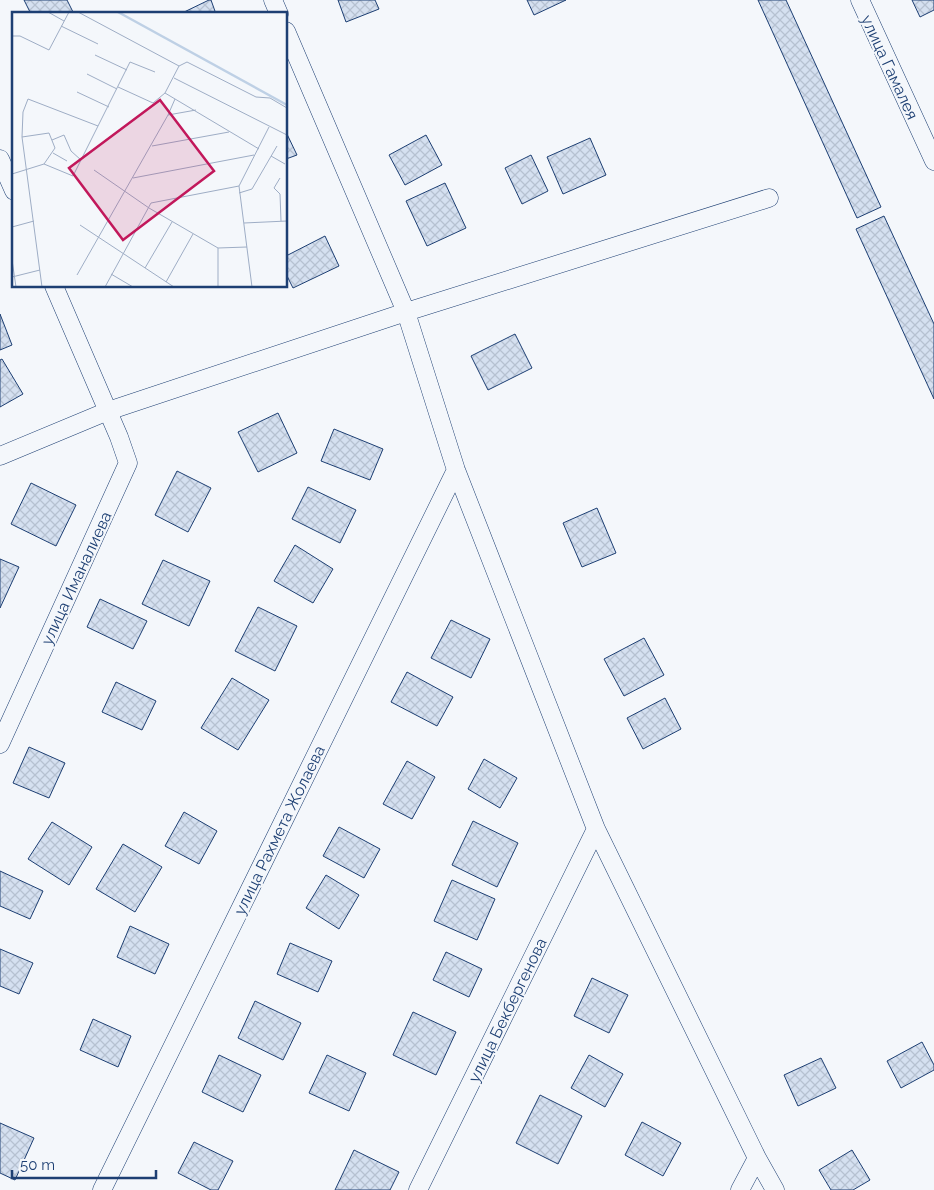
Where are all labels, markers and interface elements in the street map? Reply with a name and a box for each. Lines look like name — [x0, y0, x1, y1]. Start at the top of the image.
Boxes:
inset map — [12, 12, 288, 288]
street label: улица Гамалея — [857, 12, 922, 122]
street label: улица Иманалиева — [37, 509, 116, 648]
street label: улица Рахмета Жолаева — [230, 742, 329, 918]
street label: улица Бекбергенова — [464, 935, 551, 1086]
scale bar — [12, 1148, 156, 1180]
text: 50 m — [20, 1156, 55, 1174]

